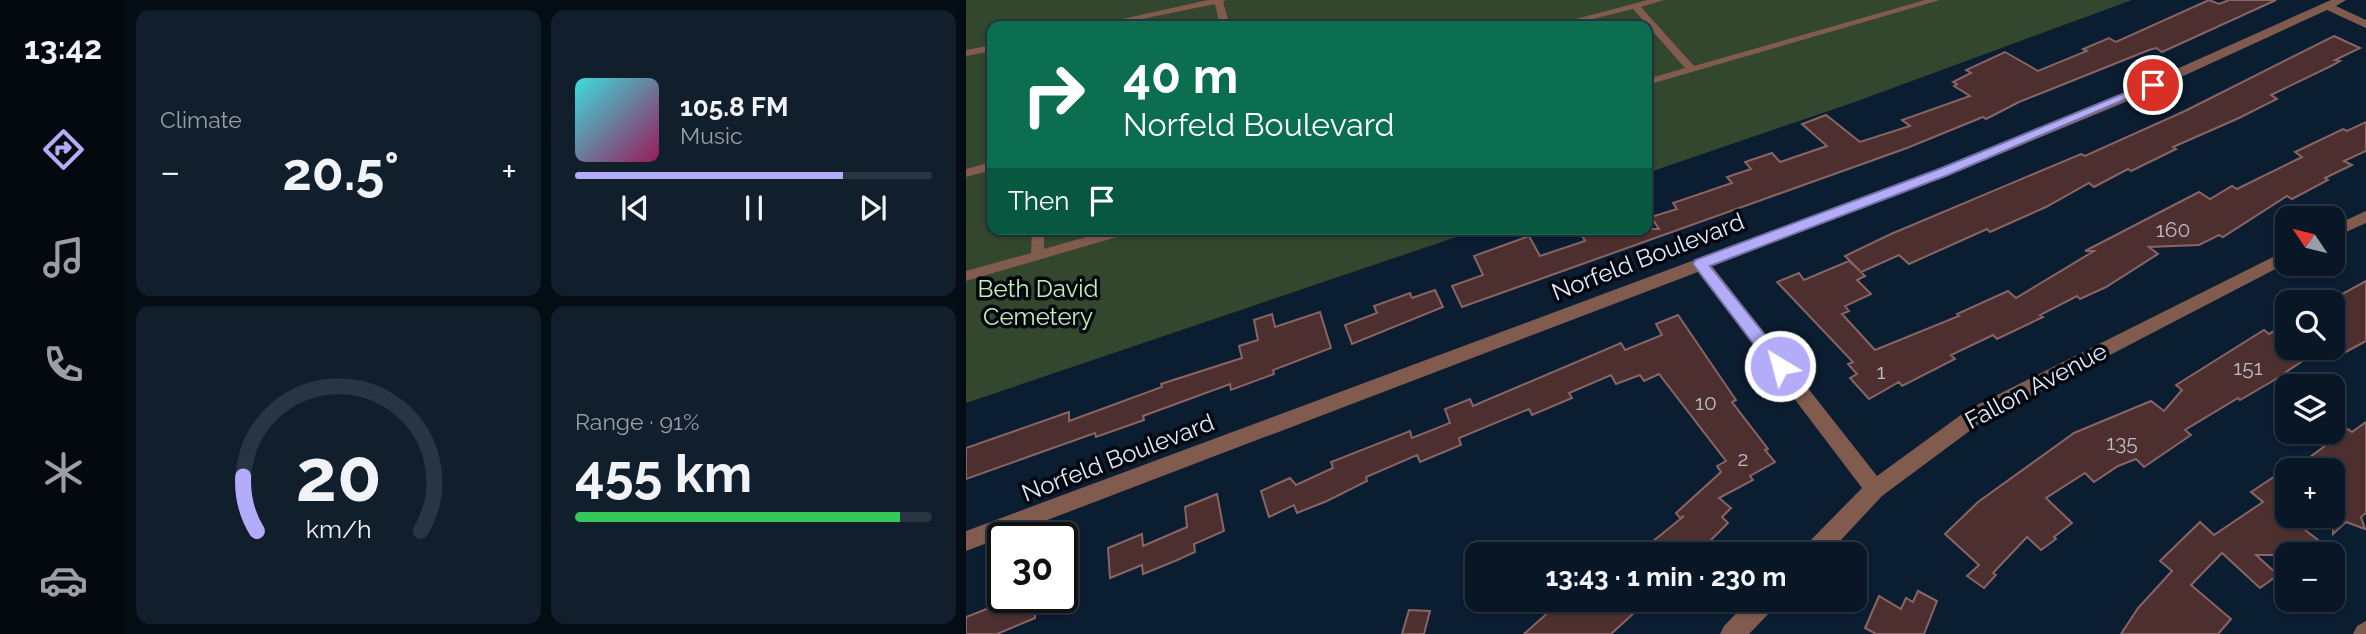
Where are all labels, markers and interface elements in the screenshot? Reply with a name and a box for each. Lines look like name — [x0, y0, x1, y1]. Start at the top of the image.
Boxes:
text: 13:42 — [24, 29, 102, 66]
text: 40 m — [1123, 47, 1238, 104]
icon: right — [1008, 49, 1099, 140]
pin — [2123, 55, 2183, 115]
icon: arrive — [2134, 66, 2172, 104]
text: 105.8 FM — [680, 92, 788, 122]
text: Climate — [160, 106, 242, 133]
text: Norfeld Boulevard — [1123, 106, 1394, 143]
text: Music — [680, 122, 743, 149]
icon: directions — [39, 125, 88, 174]
text: 20.5° — [283, 141, 399, 202]
text: − — [160, 149, 180, 194]
text: + — [501, 149, 517, 194]
icon: arrive — [1083, 182, 1121, 220]
text: Then — [1008, 186, 1069, 216]
icon: previous — [616, 189, 654, 227]
icon: pause — [735, 189, 773, 227]
icon: next — [854, 189, 892, 227]
north arrow — [2275, 206, 2345, 276]
map controls — [2275, 206, 2345, 612]
street label: Norfeld Boulevard — [1548, 207, 1748, 307]
house number: 160 — [2156, 217, 2190, 242]
icon: music — [39, 233, 88, 282]
park label: Beth David Cemetery — [978, 274, 1098, 331]
button: search — [2275, 290, 2345, 360]
position arrow — [1743, 329, 1817, 403]
street label: Fallon Avenue — [1960, 336, 2112, 435]
icon: phone — [39, 340, 88, 389]
house number: 151 — [2233, 355, 2263, 380]
house number: 1 — [1877, 359, 1886, 384]
button: layers — [2275, 374, 2345, 444]
house number: 10 — [1695, 390, 1717, 415]
text: Range · 91% — [575, 408, 699, 435]
street label: Norfeld Boulevard — [1018, 408, 1218, 508]
house number: 135 — [2106, 430, 2138, 455]
text: 20 — [296, 433, 381, 518]
text: 455 km — [575, 443, 752, 504]
house number: 2 — [1738, 446, 1748, 471]
icon: climate — [39, 448, 88, 497]
button: + — [2275, 458, 2345, 528]
text: km/h — [306, 514, 371, 544]
speed limit sign: 30 — [987, 522, 1078, 613]
button: − — [2275, 542, 2345, 612]
icon: car — [39, 556, 88, 605]
text: 13:43 · 1 min · 230 m — [1546, 562, 1787, 592]

